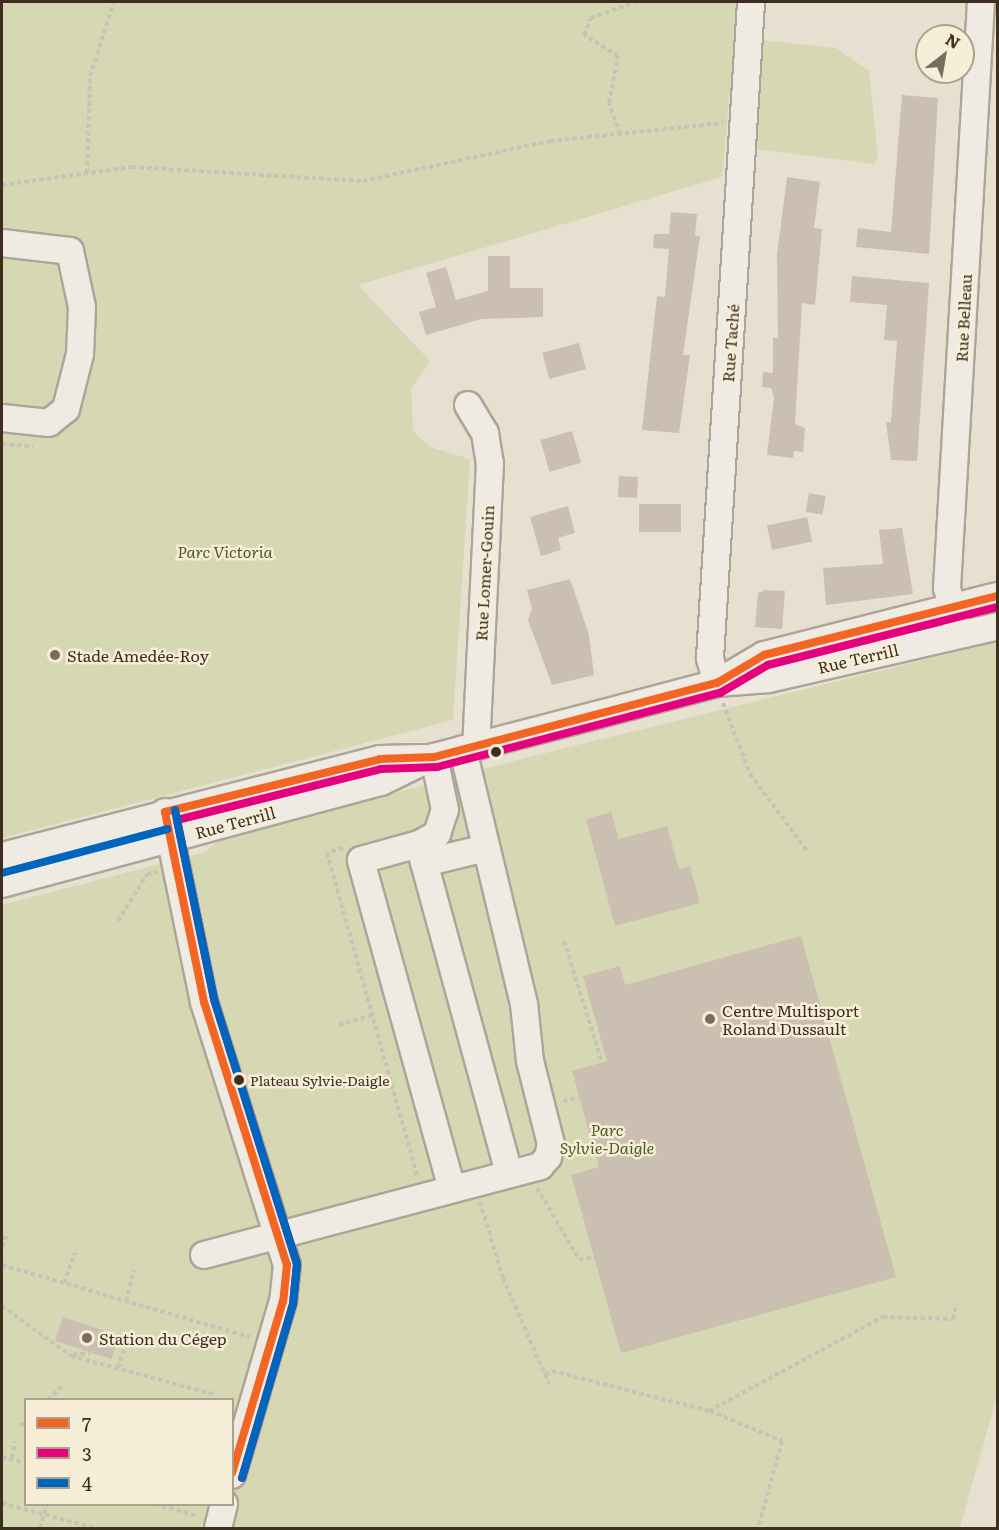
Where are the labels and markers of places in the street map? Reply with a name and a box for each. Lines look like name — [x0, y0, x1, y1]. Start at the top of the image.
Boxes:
place label: Stade Amedée-Roy — [67, 645, 209, 665]
marker: Stade Amedée-Roy — [48, 648, 62, 662]
unlabelled marker — [490, 746, 502, 758]
place label: Centre Multisport Roland Dussault — [722, 1000, 859, 1038]
marker: Centre Multisport Roland Dussault — [703, 1012, 717, 1026]
place label: Plateau Sylvie-Daigle — [250, 1072, 390, 1088]
marker: Plateau Sylvie-Daigle — [233, 1074, 245, 1086]
place label: Station du Cégep — [99, 1328, 227, 1348]
marker: Station du Cégep — [80, 1331, 94, 1345]

